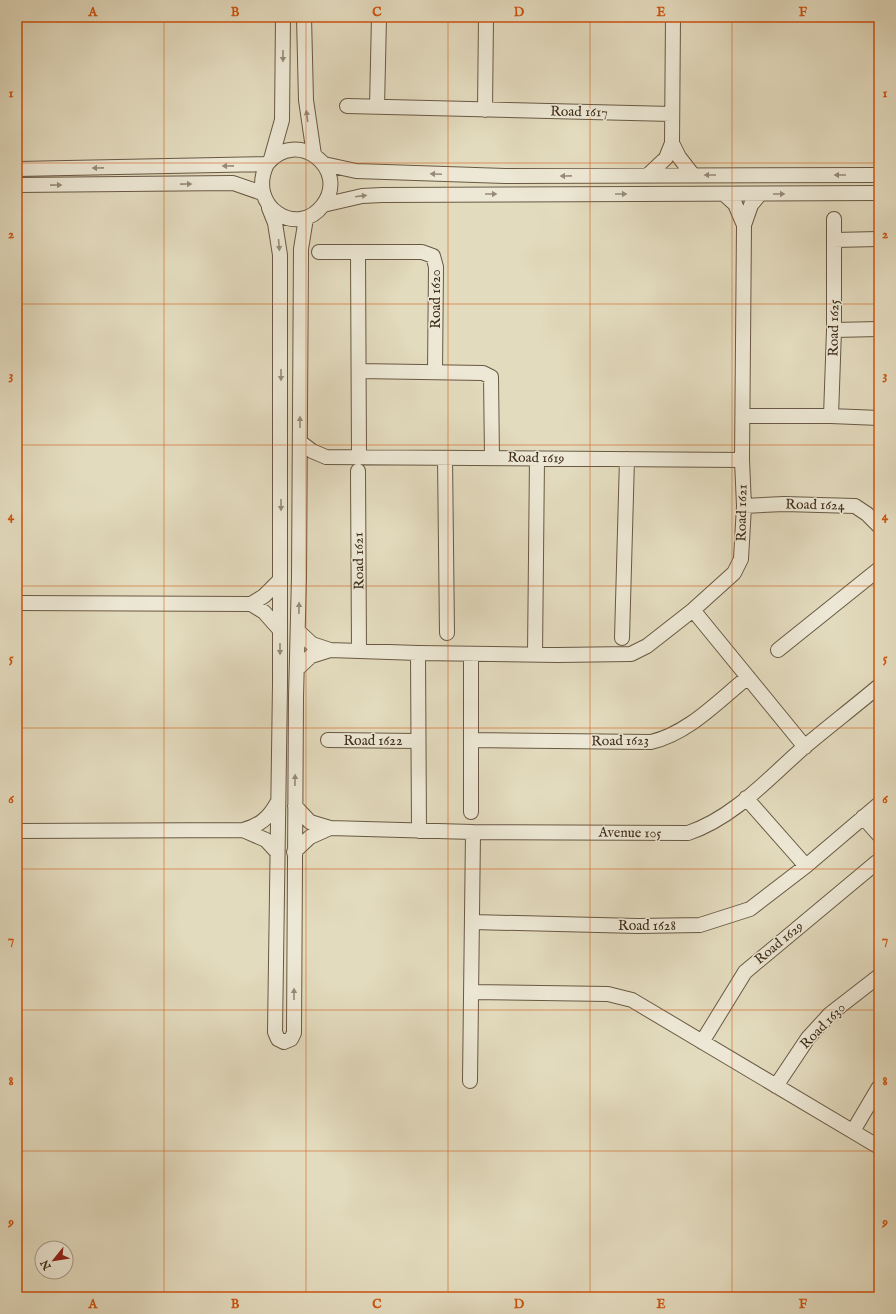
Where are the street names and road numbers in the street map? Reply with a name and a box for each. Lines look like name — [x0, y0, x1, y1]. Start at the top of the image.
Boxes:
street label: Road 1617 — [550, 102, 608, 122]
street label: Road 1620 — [427, 269, 445, 329]
street label: Road 1625 — [825, 299, 843, 357]
street label: Road 1619 — [507, 449, 565, 467]
street label: Road 1621 — [732, 484, 752, 542]
street label: Road 1624 — [785, 495, 845, 515]
street label: Road 1621 — [349, 532, 369, 590]
street label: Road 1623 — [591, 731, 649, 751]
street label: Road 1622 — [344, 732, 403, 750]
street label: Avenue 105 — [597, 823, 662, 843]
street label: Road 1628 — [618, 917, 676, 935]
street label: Road 1629 — [751, 917, 807, 969]
street label: Road 1630 — [796, 999, 850, 1053]

